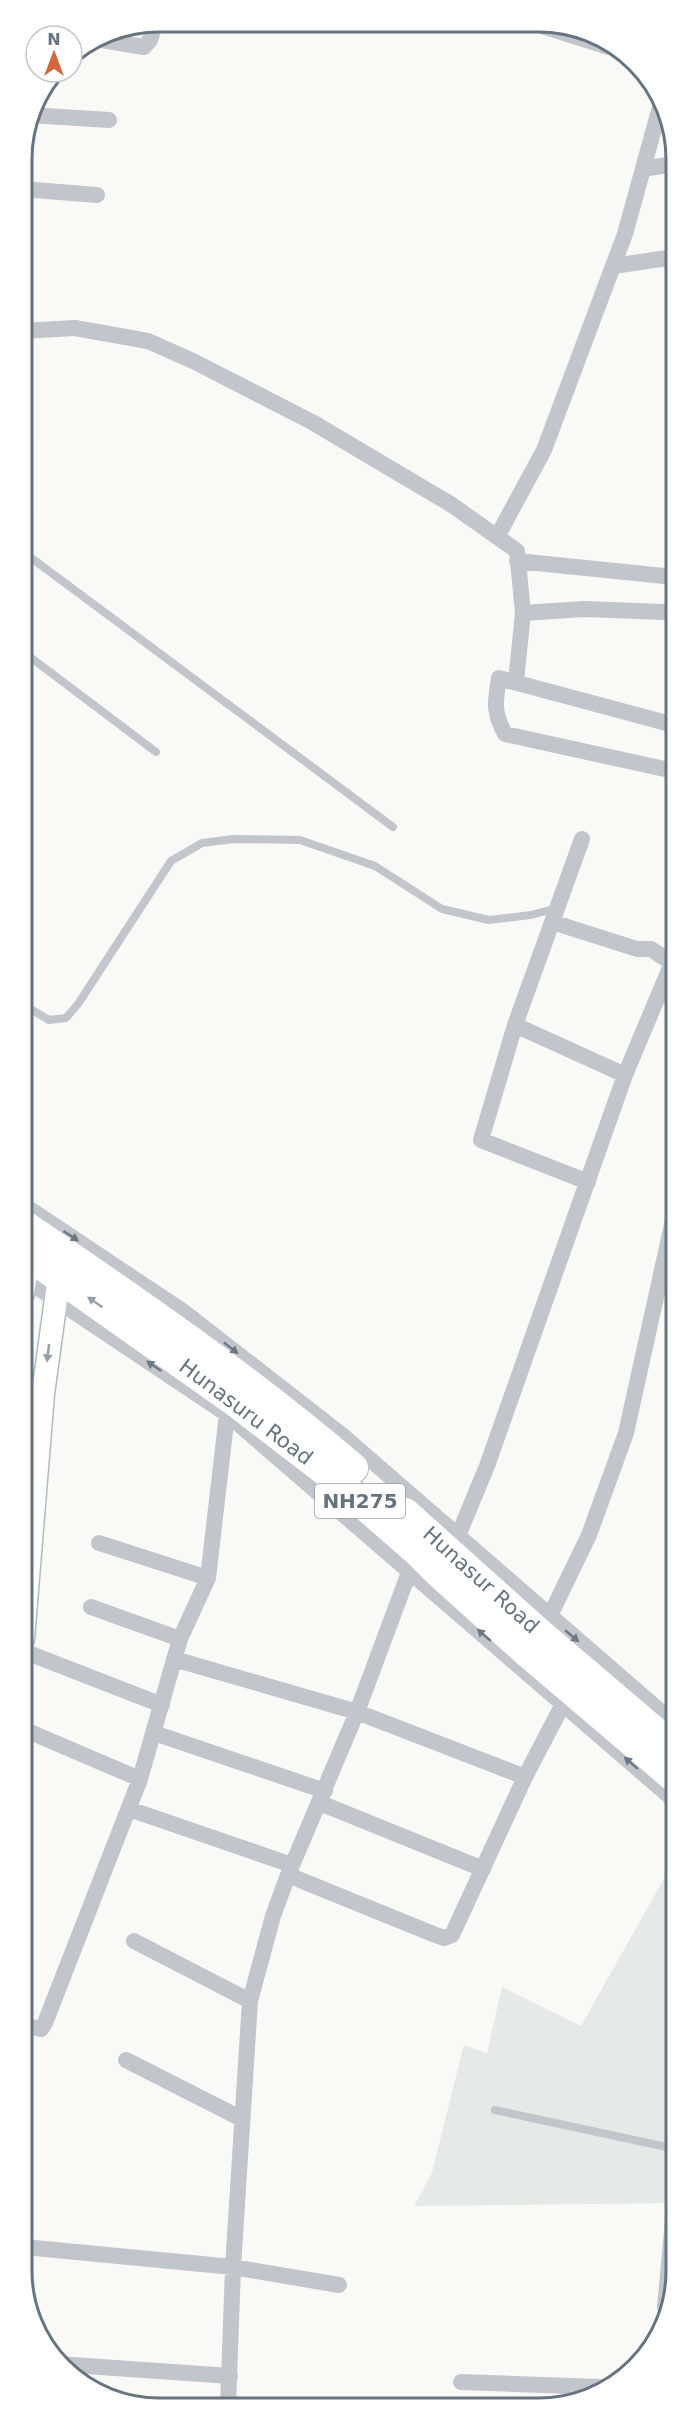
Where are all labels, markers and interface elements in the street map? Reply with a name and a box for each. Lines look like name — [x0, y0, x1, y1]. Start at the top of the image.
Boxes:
north arrow — [24, 24, 84, 84]
text: N — [47, 30, 61, 49]
one-way arrow — [63, 1231, 79, 1242]
one-way arrow — [87, 1296, 103, 1308]
one-way arrow — [223, 1342, 238, 1354]
one-way arrow — [43, 1343, 53, 1362]
street label: Hunasuru Road — [175, 1354, 317, 1470]
one-way arrow — [146, 1361, 162, 1372]
road number: NH275 — [315, 1484, 405, 1518]
street label: Hunasur Road — [418, 1522, 544, 1638]
one-way arrow — [477, 1629, 492, 1642]
one-way arrow — [564, 1629, 579, 1642]
one-way arrow — [624, 1757, 639, 1770]

